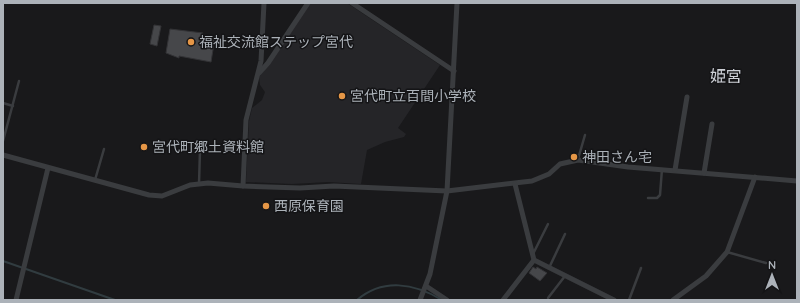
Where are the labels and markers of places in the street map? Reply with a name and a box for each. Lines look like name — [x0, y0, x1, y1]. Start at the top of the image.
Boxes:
place label: 福祉交流館ステップ宮代 — [199, 33, 353, 51]
marker: 福祉交流館ステップ宮代 — [186, 37, 196, 47]
place label: 宮代町立百間小学校 — [350, 87, 476, 105]
marker: 宮代町立百間小学校 — [337, 91, 347, 101]
place label: 宮代町郷土資料館 — [152, 138, 264, 156]
marker: 宮代町郷土資料館 — [139, 142, 149, 152]
place label: 神田さん宅 — [582, 148, 652, 166]
marker: 神田さん宅 — [569, 152, 579, 162]
place label: 西原保育園 — [274, 197, 344, 215]
marker: 西原保育園 — [261, 201, 271, 211]

